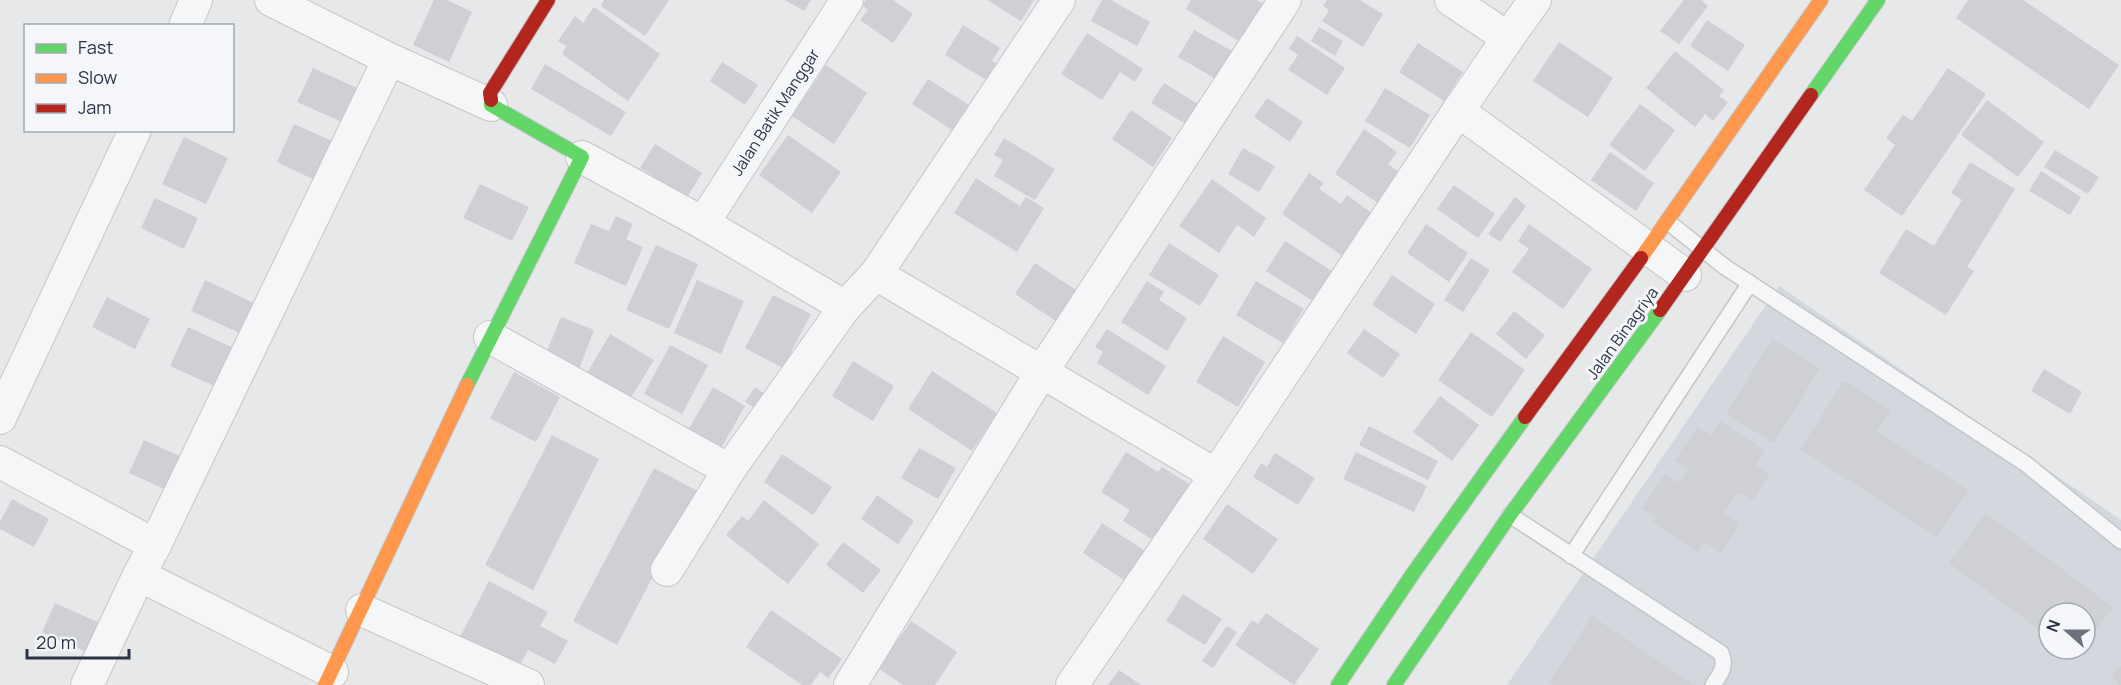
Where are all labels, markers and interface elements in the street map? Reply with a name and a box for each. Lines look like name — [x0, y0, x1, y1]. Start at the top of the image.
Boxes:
legend — [24, 24, 234, 132]
text: Fast — [78, 35, 113, 59]
street label: Jalan Batik Manggar — [726, 44, 824, 180]
text: Slow — [78, 65, 118, 89]
text: Jam — [78, 95, 112, 119]
street label: Jalan Binagriya — [1581, 282, 1663, 384]
north arrow — [2037, 601, 2097, 661]
text: N — [2041, 616, 2065, 635]
scale bar — [27, 622, 129, 660]
text: 20 m — [36, 630, 76, 654]

